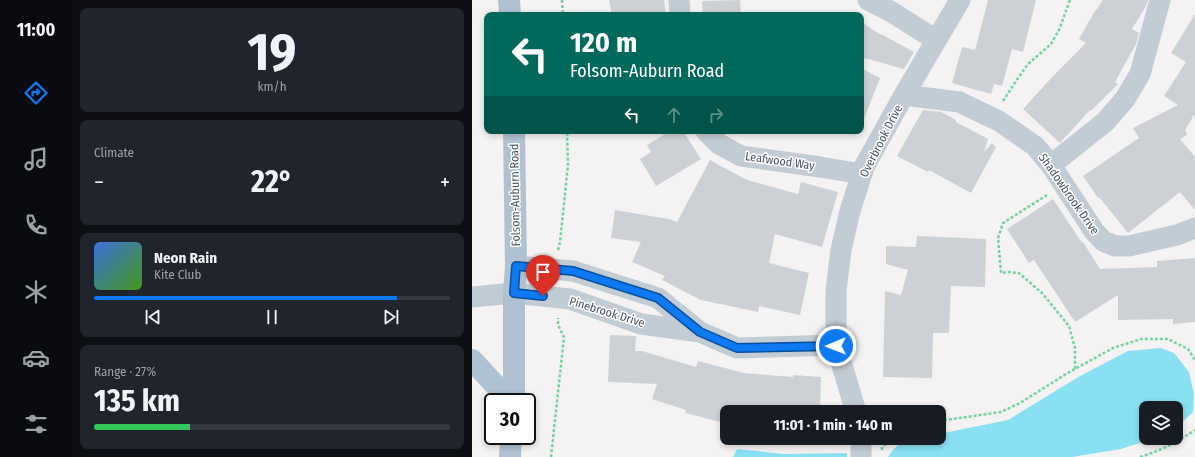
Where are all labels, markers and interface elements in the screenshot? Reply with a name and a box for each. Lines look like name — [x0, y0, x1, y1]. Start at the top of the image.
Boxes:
text: 11:00 — [17, 19, 55, 41]
text: 19 — [248, 21, 296, 84]
text: 120 m — [570, 26, 637, 59]
icon: left — [504, 28, 556, 80]
text: Folsom-Auburn Road — [570, 60, 724, 82]
icon: directions — [22, 79, 50, 107]
text: km/h — [258, 79, 287, 94]
street label: Overbrook Drive — [857, 102, 905, 180]
icon: left — [621, 104, 643, 126]
icon: ahead — [663, 104, 685, 126]
icon: right — [705, 104, 727, 126]
street label: Folsom-Auburn Road — [507, 144, 523, 246]
icon: music — [22, 145, 50, 173]
text: Climate — [94, 145, 134, 160]
street label: Leafwood Way — [744, 149, 816, 173]
street label: Shadowbrook Drive — [1036, 151, 1102, 237]
text: 22° — [251, 164, 293, 200]
text: − — [94, 169, 104, 196]
text: + — [440, 169, 450, 196]
icon: phone — [22, 211, 50, 239]
text: Neon Rain — [154, 249, 217, 267]
pin — [526, 255, 560, 296]
icon: arrive — [532, 261, 554, 283]
text: Kite Club — [154, 267, 201, 282]
icon: climate — [22, 278, 50, 306]
street label: Pinebrook Drive — [568, 294, 647, 330]
icon: previous — [142, 306, 164, 328]
icon: pause — [261, 306, 283, 328]
icon: next — [380, 306, 402, 328]
position arrow — [815, 325, 857, 367]
icon: car — [22, 344, 50, 372]
text: Range · 27% — [94, 364, 156, 379]
text: 135 km — [94, 383, 180, 419]
speed limit sign: 30 — [484, 393, 536, 445]
map controls — [1139, 401, 1183, 445]
button: layers — [1139, 401, 1183, 445]
icon: filters — [22, 410, 50, 438]
text: 11:01 · 1 min · 140 m — [774, 416, 892, 434]

